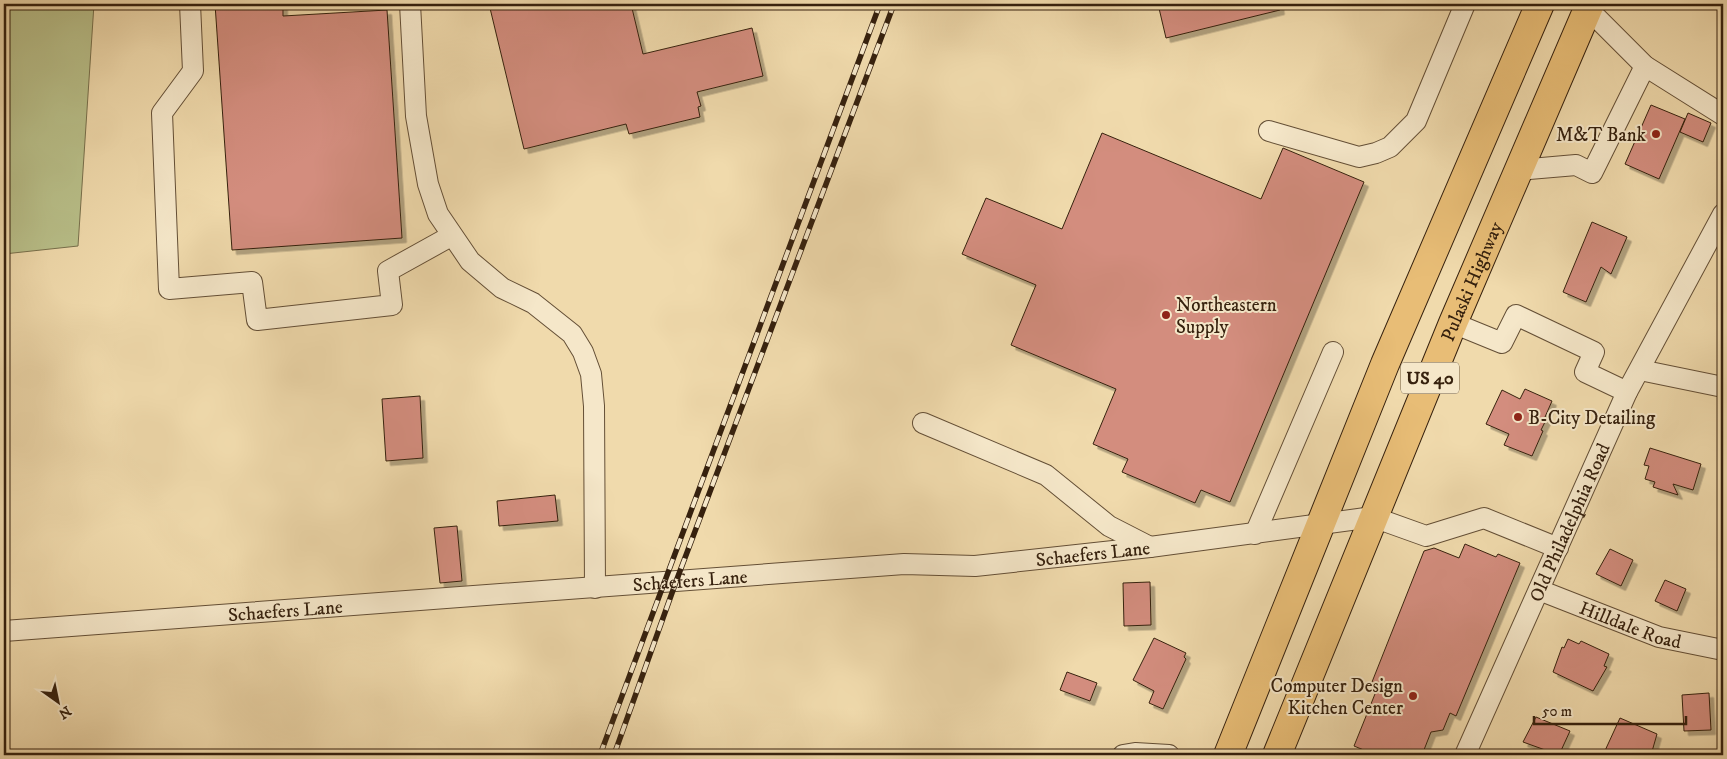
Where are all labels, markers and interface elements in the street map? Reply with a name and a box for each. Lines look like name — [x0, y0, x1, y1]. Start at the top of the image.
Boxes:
place label: M&T Bank — [1556, 124, 1647, 147]
marker: M&T Bank — [1650, 128, 1662, 140]
street label: Pulaski Highway — [1437, 218, 1509, 345]
place label: Northeastern Supply — [1176, 294, 1277, 339]
marker: Northeastern Supply — [1160, 309, 1172, 321]
road number: US 40 — [1401, 362, 1459, 393]
place label: B-City Detailing — [1528, 407, 1656, 430]
marker: B-City Detailing — [1512, 411, 1524, 423]
street label: Old Philadelphia Road — [1525, 439, 1616, 606]
street label: Schaefers Lane — [1035, 537, 1151, 572]
street label: Schaefers Lane — [632, 566, 749, 597]
street label: Schaefers Lane — [227, 596, 344, 627]
street label: Hilldale Road — [1576, 597, 1684, 654]
place label: Computer Design Kitchen Center — [1271, 675, 1403, 720]
north arrow — [32, 676, 82, 726]
marker: Computer Design Kitchen Center — [1407, 690, 1419, 702]
scale bar — [1534, 694, 1687, 726]
text: N — [54, 701, 74, 723]
text: 50 m — [1542, 702, 1572, 721]

